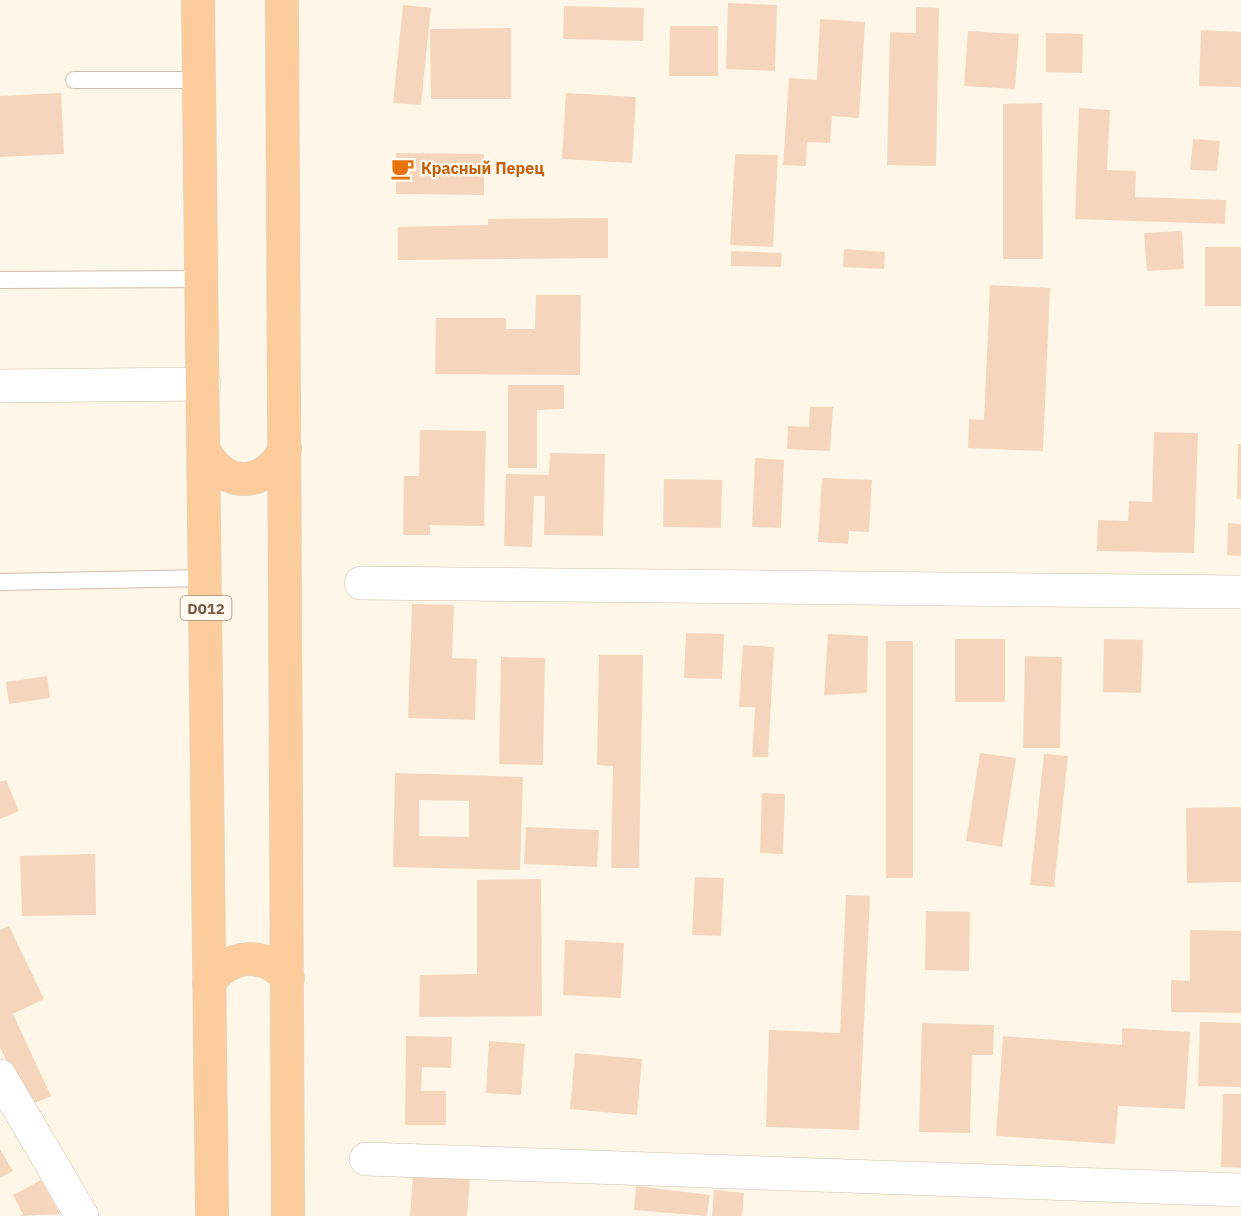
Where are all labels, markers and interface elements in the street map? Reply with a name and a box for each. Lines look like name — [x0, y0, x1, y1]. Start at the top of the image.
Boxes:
cafe icon: Красный Перец — [390, 155, 416, 181]
place label: Красный Перец — [421, 158, 544, 178]
road number: D012 — [180, 596, 232, 620]

